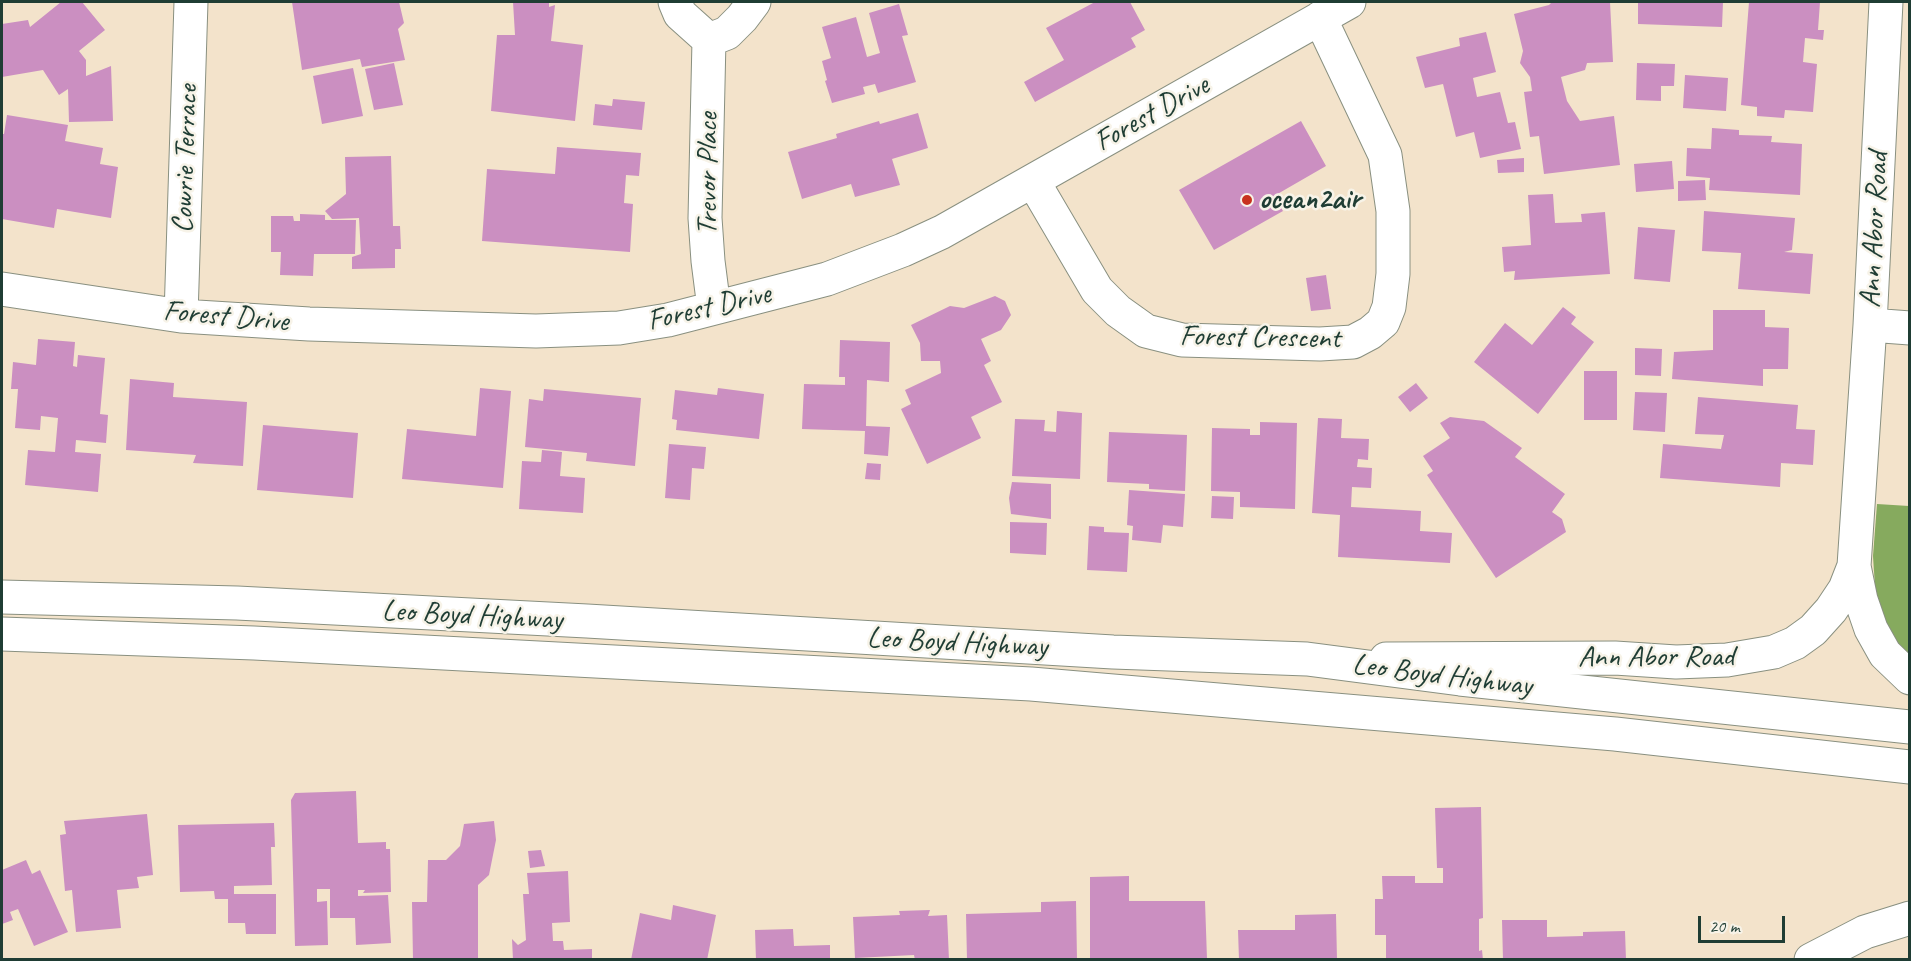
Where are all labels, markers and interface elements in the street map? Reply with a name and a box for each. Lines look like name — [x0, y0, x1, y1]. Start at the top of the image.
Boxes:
street label: Forest Drive — [1088, 68, 1216, 160]
street label: Cowrie Terrace — [165, 84, 207, 234]
street label: Trevor Place — [690, 112, 726, 236]
street label: Ann Abor Road — [1853, 151, 1897, 309]
place label: ocean2air — [1259, 182, 1361, 218]
marker: ocean2air — [1240, 193, 1254, 207]
street label: Forest Drive — [644, 276, 774, 340]
street label: Forest Drive — [162, 294, 290, 340]
street label: Forest Crescent — [1179, 319, 1341, 357]
street label: Leo Boyd Highway — [381, 593, 563, 639]
street label: Leo Boyd Highway — [866, 620, 1048, 666]
street label: Ann Abor Road — [1578, 639, 1734, 675]
street label: Leo Boyd Highway — [1350, 647, 1534, 705]
scale bar — [1701, 904, 1788, 942]
text: 20 m — [1709, 915, 1740, 937]

